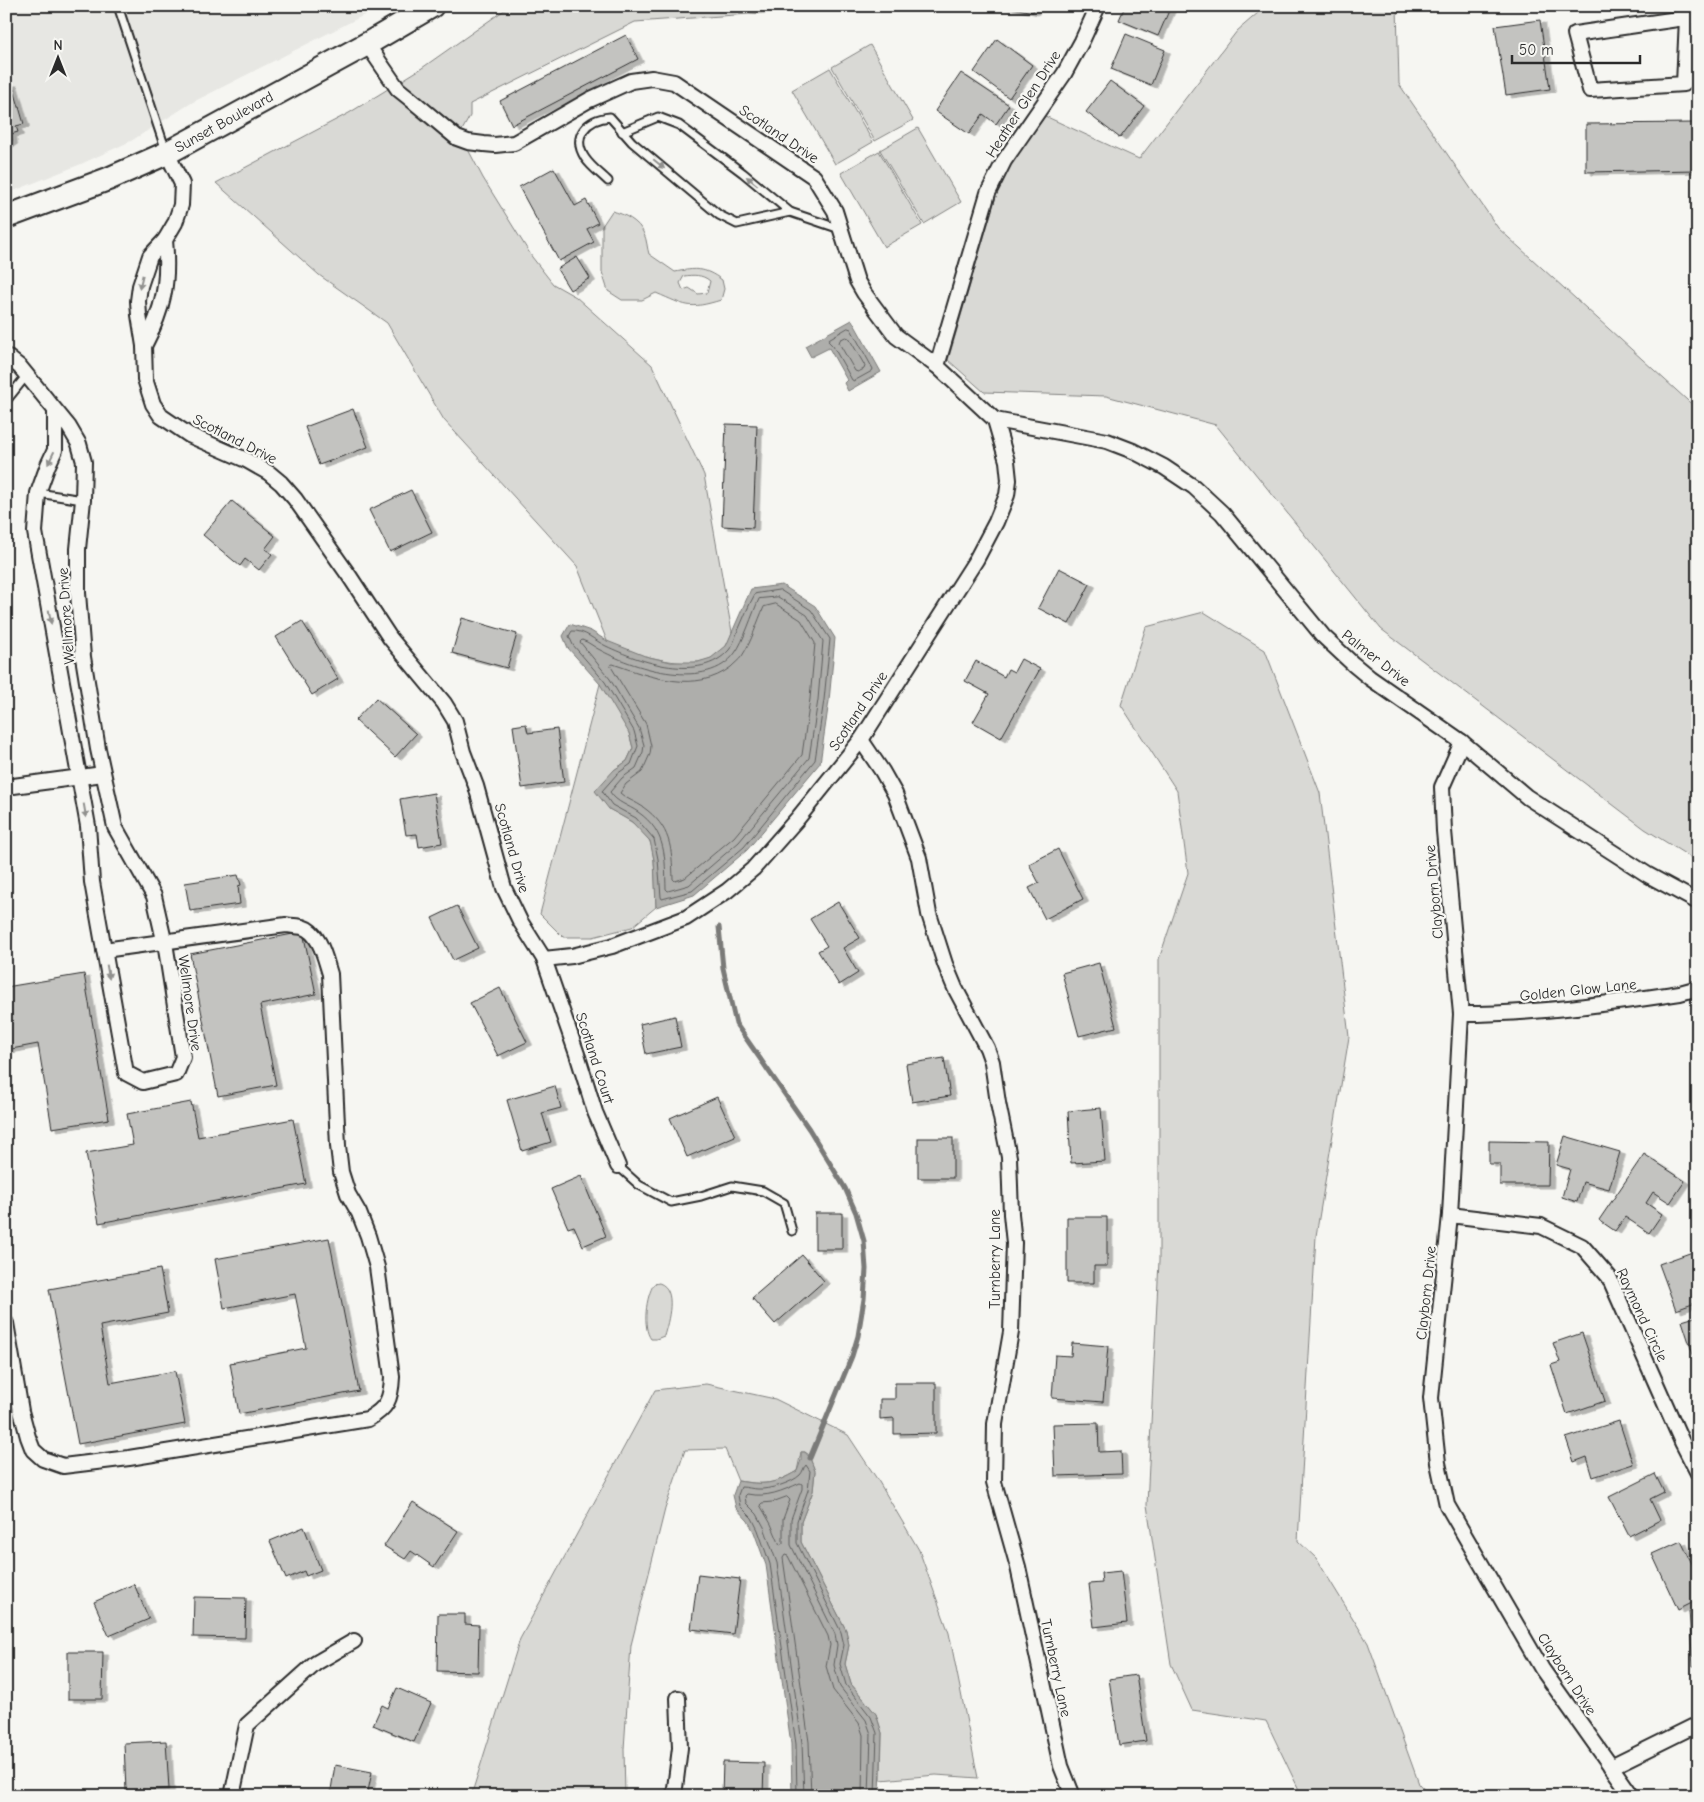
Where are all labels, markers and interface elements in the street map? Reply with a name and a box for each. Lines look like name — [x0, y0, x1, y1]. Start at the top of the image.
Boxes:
north arrow — [32, 32, 82, 82]
scale bar — [1512, 32, 1639, 64]
text: N — [53, 37, 63, 54]
text: 50 m — [1519, 41, 1554, 59]
street label: Heather Glen Drive — [982, 47, 1065, 161]
street label: Sunset Boulevard — [171, 87, 277, 157]
street label: Scotland Drive — [736, 101, 823, 167]
one-way arrow — [652, 159, 665, 170]
one-way arrow — [746, 175, 759, 186]
one-way arrow — [137, 274, 145, 289]
street label: Scotland Drive — [190, 410, 281, 468]
one-way arrow — [47, 451, 55, 465]
street label: Wellmore Drive — [54, 567, 78, 665]
one-way arrow — [47, 609, 55, 625]
street label: Palmer Drive — [1338, 626, 1414, 691]
street label: Scotland Drive — [825, 667, 891, 754]
street label: Scotland Drive — [491, 801, 533, 895]
one-way arrow — [81, 803, 89, 819]
street label: Clayborn Drive — [1421, 844, 1447, 940]
street label: Wellmore Drive — [174, 954, 206, 1053]
one-way arrow — [104, 964, 112, 980]
street label: Golden Glow Lane — [1519, 975, 1638, 1005]
street label: Scotland Court — [572, 1010, 618, 1107]
street label: Turnberry Lane — [986, 1209, 1004, 1309]
street label: Clayborn Drive — [1412, 1245, 1440, 1341]
street label: Raymond Circle — [1613, 1265, 1672, 1365]
street label: Turnberry Lane — [1037, 1617, 1075, 1719]
street label: Clayborn Drive — [1534, 1629, 1601, 1719]

